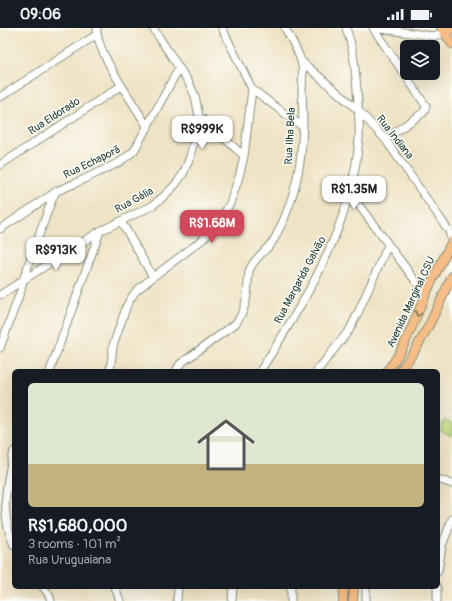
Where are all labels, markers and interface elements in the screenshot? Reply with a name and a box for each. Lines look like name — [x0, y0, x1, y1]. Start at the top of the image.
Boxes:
text: 09:06 — [20, 5, 61, 24]
map controls — [400, 40, 440, 80]
button: layers — [400, 40, 440, 80]
street label: Rua Eldorado — [26, 94, 82, 138]
street label: Rua Ilha Bela — [282, 107, 298, 165]
street label: Rua Indiana — [374, 112, 416, 162]
pin: R$999K — [169, 116, 235, 150]
text: R$999K — [181, 121, 223, 137]
street label: Rua Echaporã — [61, 143, 123, 181]
pin: R$1.35M — [317, 176, 391, 210]
text: R$1.35M — [331, 181, 377, 197]
street label: Rua Gália — [113, 184, 155, 216]
pin: R$1.68M — [175, 210, 249, 244]
text: R$1.68M — [189, 215, 235, 231]
street label: Rua Margarida Galvão — [271, 234, 329, 326]
pin: R$913K — [23, 237, 89, 271]
text: R$913K — [35, 242, 77, 258]
street label: Avenida Marginal CSU — [384, 254, 438, 350]
one-way arrow — [414, 311, 422, 318]
icon: home — [190, 409, 262, 481]
text: R$1,680,000 — [28, 515, 127, 536]
text: 3 rooms · 101 m² — [28, 536, 121, 552]
text: Rua Uruguaiana — [28, 552, 111, 568]

